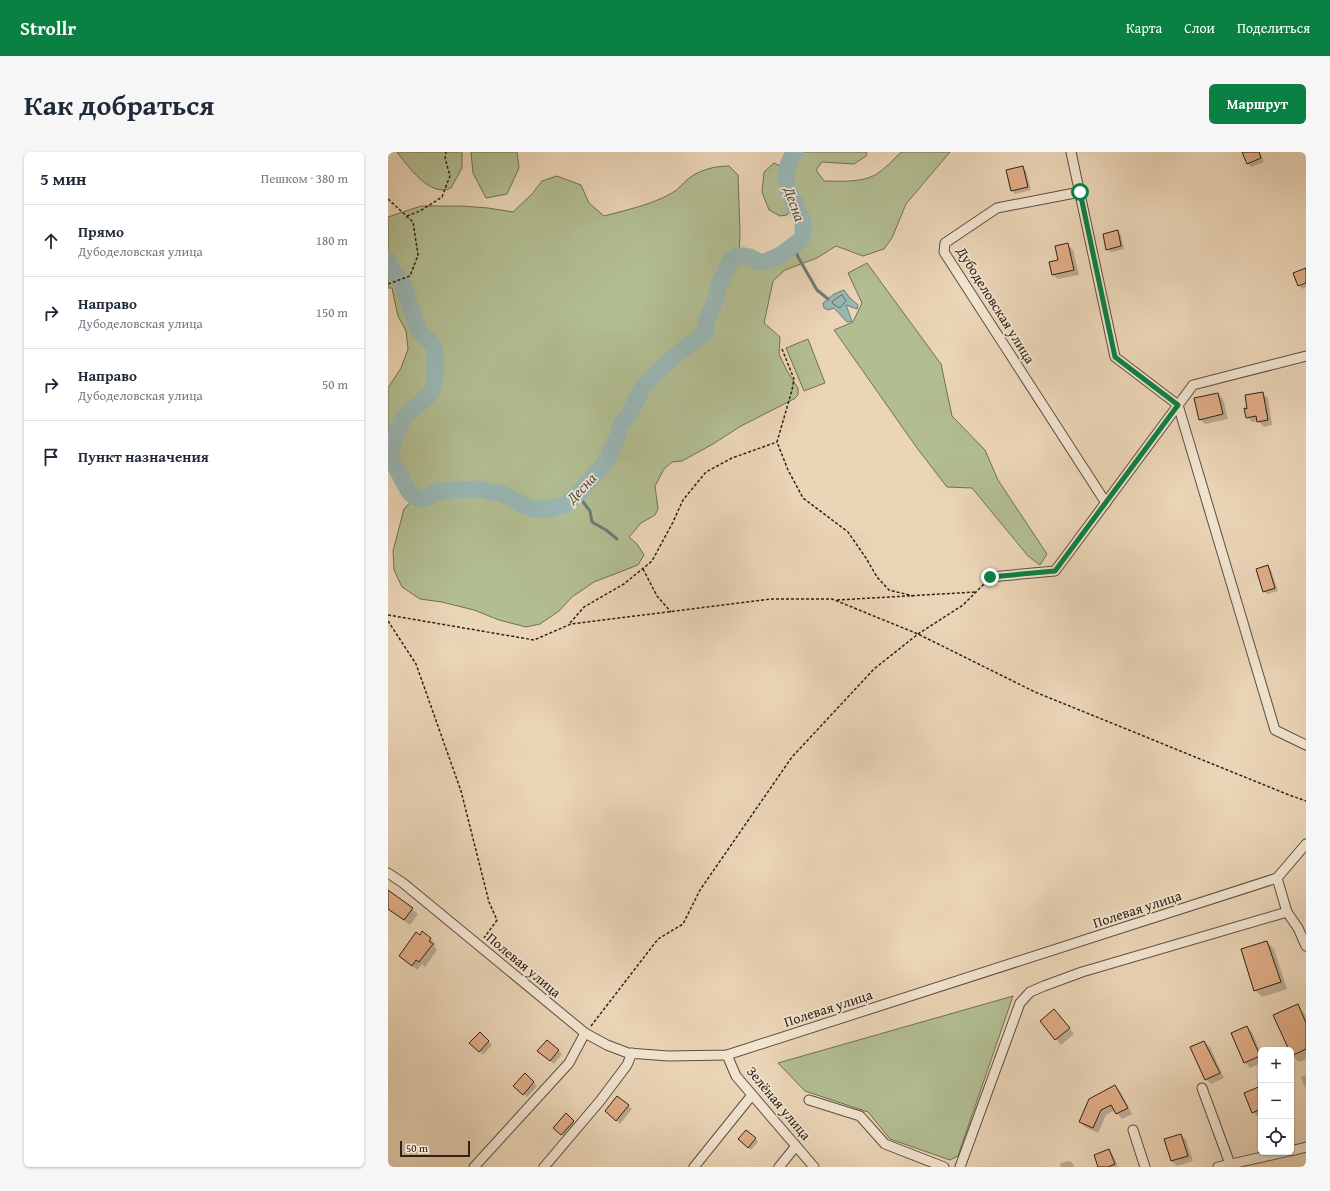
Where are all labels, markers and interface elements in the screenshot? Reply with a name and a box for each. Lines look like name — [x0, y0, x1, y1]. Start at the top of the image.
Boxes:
text: Strollr — [20, 14, 76, 42]
text: Карта — [1126, 18, 1162, 38]
text: Слои — [1184, 18, 1215, 38]
text: Поделиться — [1237, 18, 1310, 38]
text: Как добраться — [24, 84, 214, 125]
button: Маршрут — [1209, 84, 1306, 124]
text: 5 мин — [40, 166, 86, 191]
text: Пешком · 380 m — [261, 169, 348, 188]
water label: Десна — [779, 183, 811, 224]
route start — [1071, 183, 1089, 201]
text: Прямо — [78, 221, 124, 242]
icon: ahead — [40, 230, 62, 252]
text: 180 m — [316, 231, 348, 250]
text: Дубоделовская улица — [78, 242, 203, 261]
street label: Дубоделовская улица — [951, 242, 1040, 368]
text: Направо — [78, 293, 137, 314]
icon: right — [40, 302, 62, 324]
text: 150 m — [316, 303, 348, 322]
text: Дубоделовская улица — [78, 314, 203, 333]
text: Направо — [78, 365, 137, 386]
icon: right — [40, 374, 62, 396]
text: 50 m — [322, 375, 348, 394]
text: Дубоделовская улица — [78, 386, 203, 405]
icon: arrive — [40, 446, 62, 468]
text: Пункт назначения — [78, 446, 209, 467]
water label: Десна — [560, 468, 601, 509]
route end — [981, 568, 999, 586]
street label: Полевая улица — [1090, 885, 1184, 933]
street label: Полевая улица — [482, 928, 566, 1002]
street label: Полевая улица — [781, 984, 875, 1032]
map controls — [1258, 1047, 1294, 1155]
button: + — [1258, 1047, 1294, 1083]
street label: Зелёная улица — [742, 1062, 816, 1144]
button: − — [1258, 1083, 1294, 1119]
button: locate — [1258, 1119, 1294, 1155]
scale bar — [400, 1139, 470, 1158]
text: 50 m — [406, 1140, 428, 1156]

